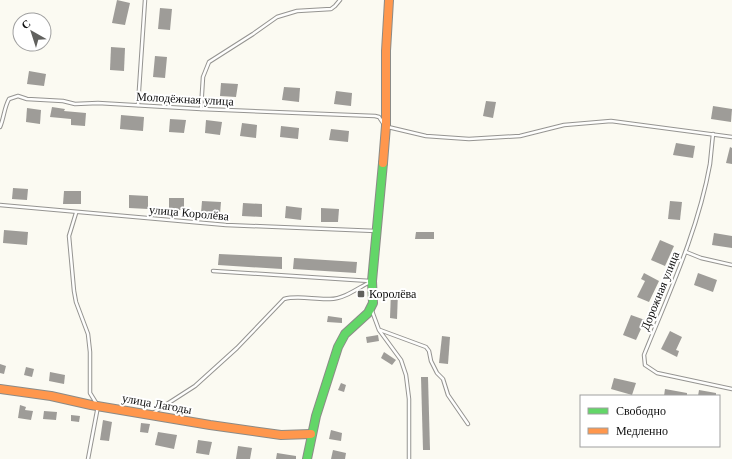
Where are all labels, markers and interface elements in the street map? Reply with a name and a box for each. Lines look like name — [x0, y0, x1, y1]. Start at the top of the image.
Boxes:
north arrow — [12, 12, 52, 52]
text: С — [19, 17, 33, 31]
street label: Молодёжная улица — [136, 89, 235, 109]
street label: улица Королёва — [149, 203, 230, 224]
street label: Дорожная улица — [638, 249, 682, 333]
place label: Королёва — [369, 287, 417, 301]
marker: Королёва — [356, 289, 366, 299]
street label: улица Лагоды — [121, 391, 193, 417]
legend — [580, 395, 720, 447]
text: Свободно — [616, 404, 666, 418]
text: Медленно — [616, 424, 668, 438]

